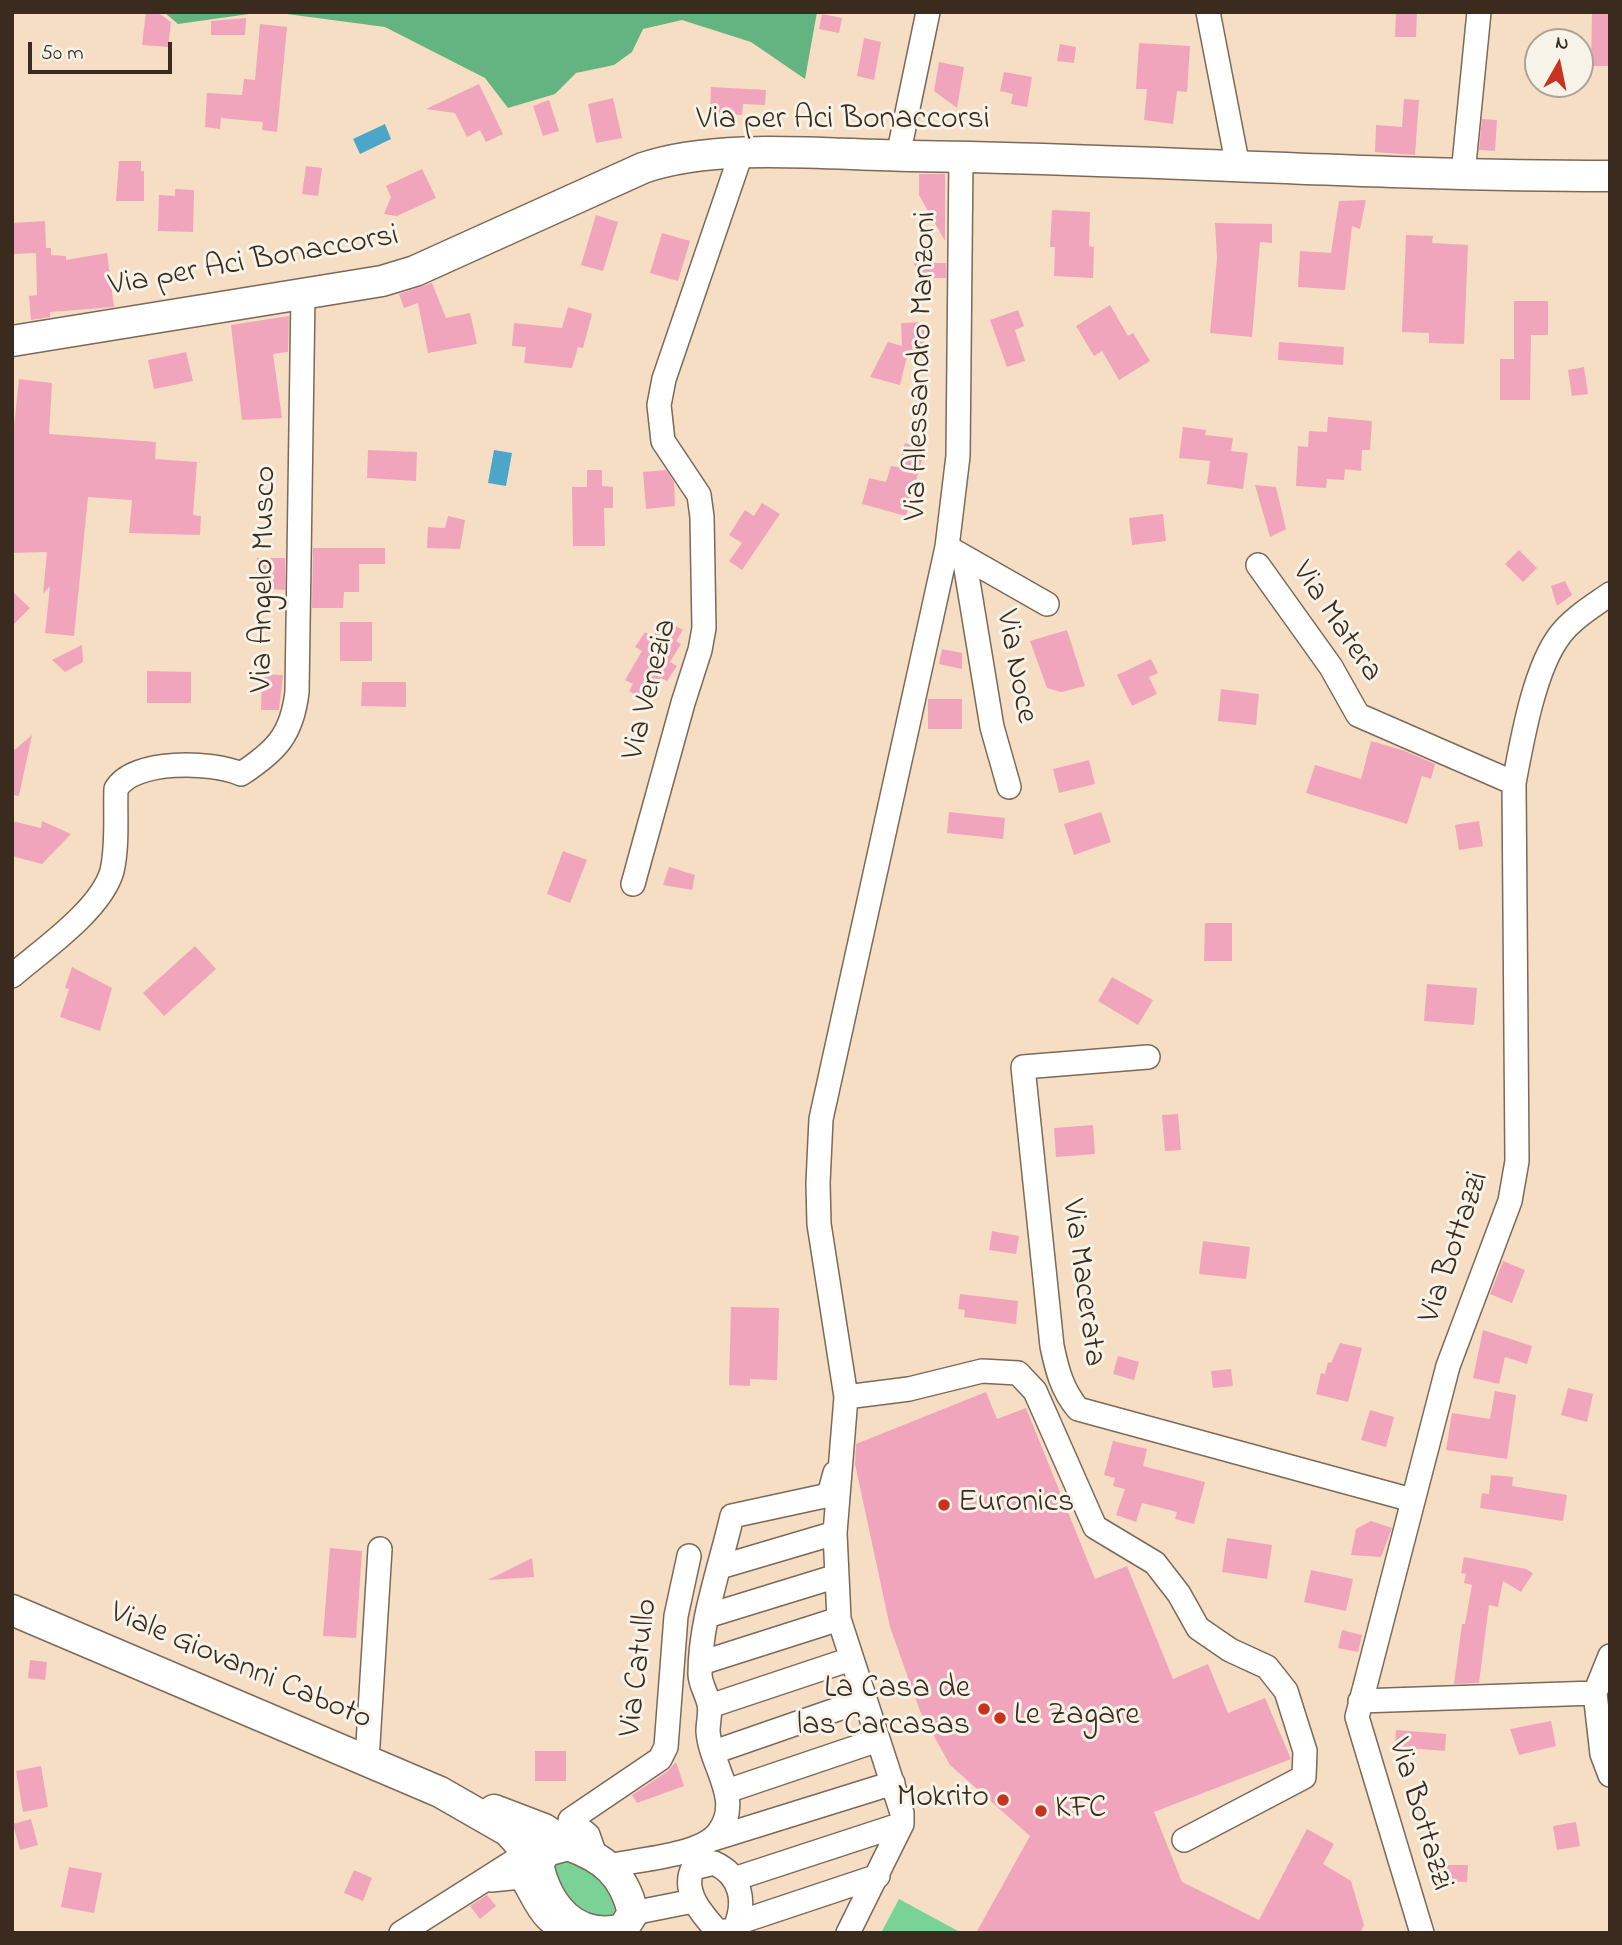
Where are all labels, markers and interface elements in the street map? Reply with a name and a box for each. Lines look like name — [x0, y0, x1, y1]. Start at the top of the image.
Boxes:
scale bar — [32, 28, 175, 72]
north arrow — [1524, 28, 1594, 98]
text: N — [1554, 29, 1570, 58]
text: 50 m — [41, 39, 84, 69]
street label: Via per Aci Bonaccorsi — [696, 103, 990, 141]
street label: Via Alessandro Manzoni — [898, 211, 948, 521]
street label: Via per Aci Bonaccorsi — [106, 219, 402, 307]
street label: Via Angelo Musco — [245, 465, 287, 693]
street label: Via Matera — [1281, 556, 1389, 690]
street label: Via Noce — [984, 607, 1044, 727]
street label: Via Venezia — [616, 616, 688, 764]
street label: Via Bottazzi — [1412, 1167, 1500, 1329]
street label: Via Macerata — [1050, 1197, 1112, 1369]
place label: Euronics — [958, 1486, 1074, 1524]
marker: Euronics — [936, 1497, 952, 1513]
street label: Viale Giovanni Caboto — [103, 1596, 377, 1740]
street label: Via Catullo — [613, 1597, 669, 1739]
place label: La Casa de las Carcasas — [797, 1672, 970, 1747]
place label: Le Zagare — [1014, 1699, 1140, 1737]
marker: La Casa de las Carcasas — [976, 1701, 992, 1717]
marker: Le Zagare — [992, 1710, 1008, 1726]
street label: Via Bottazzi — [1377, 1734, 1459, 1896]
place label: Mokrito — [897, 1781, 989, 1819]
marker: Mokrito — [995, 1792, 1011, 1808]
place label: KFC — [1055, 1792, 1106, 1830]
marker: KFC — [1033, 1803, 1049, 1819]

